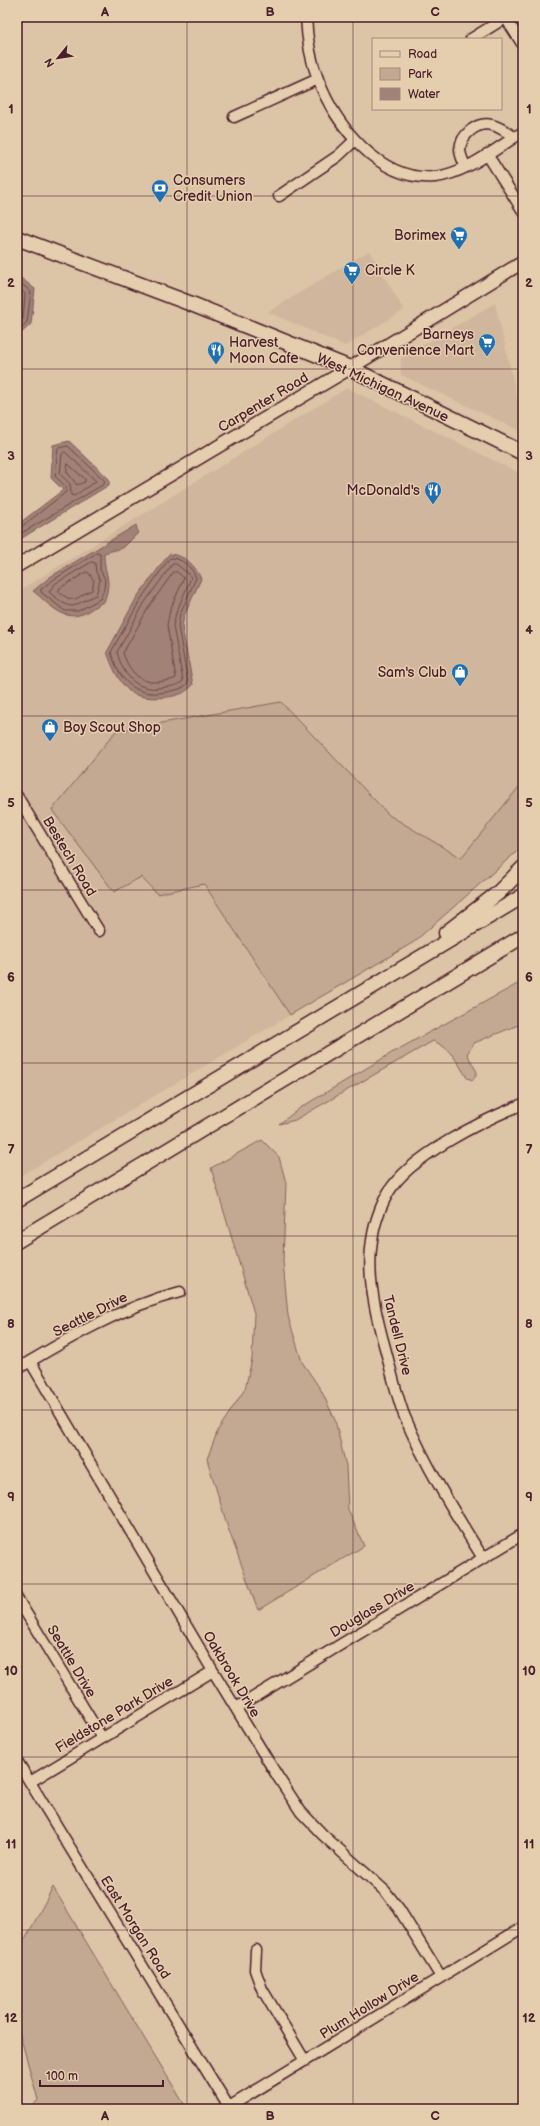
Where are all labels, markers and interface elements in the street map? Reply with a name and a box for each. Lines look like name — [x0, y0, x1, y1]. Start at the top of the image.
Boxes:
text: A — [100, 4, 109, 20]
text: B — [265, 4, 275, 20]
text: C — [430, 4, 440, 20]
north arrow — [38, 38, 78, 78]
legend — [372, 38, 502, 110]
text: Road — [408, 47, 437, 62]
text: N — [42, 56, 57, 70]
text: Park — [408, 67, 432, 82]
text: Water — [408, 87, 440, 102]
text: 1 — [8, 101, 14, 117]
text: 1 — [526, 101, 532, 117]
place label: Consumers Credit Union — [173, 172, 253, 205]
bank icon: Consumers Credit Union — [150, 178, 170, 203]
supermarket icon: Borimex — [449, 225, 469, 250]
place label: Borimex — [394, 227, 446, 244]
supermarket icon: Circle K — [342, 260, 362, 285]
place label: Circle K — [365, 262, 416, 279]
text: 2 — [7, 275, 15, 291]
text: 2 — [525, 275, 533, 291]
place label: Barneys Convenience Mart — [357, 326, 475, 359]
supermarket icon: Barneys Convenience Mart — [477, 332, 497, 357]
place label: Harvest Moon Cafe — [229, 334, 299, 367]
restaurant icon: Harvest Moon Cafe — [206, 340, 226, 365]
street label: West Michigan Avenue — [314, 349, 452, 426]
street label: Carpenter Road — [215, 369, 311, 436]
text: 3 — [7, 448, 15, 464]
text: 3 — [525, 448, 533, 464]
restaurant icon: McDonald's — [423, 480, 443, 505]
place label: McDonald's — [347, 482, 420, 499]
text: 4 — [7, 622, 15, 638]
text: 4 — [525, 622, 533, 638]
shop icon: Sam's Club — [450, 662, 470, 687]
place label: Sam's Club — [378, 664, 447, 681]
shop icon: Boy Scout Shop — [40, 717, 60, 742]
place label: Boy Scout Shop — [63, 719, 161, 736]
text: 5 — [7, 795, 15, 811]
text: 5 — [525, 795, 533, 811]
street label: Bestech Road — [39, 813, 100, 899]
text: 6 — [7, 969, 15, 985]
text: 6 — [525, 969, 533, 985]
text: 7 — [7, 1142, 15, 1158]
text: 7 — [525, 1142, 533, 1158]
street label: Seattle Drive — [50, 1288, 130, 1340]
street label: Tandell Drive — [379, 1293, 416, 1377]
text: 8 — [7, 1316, 15, 1332]
text: 8 — [525, 1316, 533, 1332]
text: 9 — [7, 1489, 15, 1505]
text: 9 — [525, 1489, 533, 1505]
street label: Douglass Drive — [327, 1578, 417, 1641]
street label: Seattle Drive — [43, 1622, 100, 1700]
street label: Oakbrook Drive — [199, 1628, 264, 1720]
text: 10 — [4, 1663, 18, 1679]
text: 10 — [522, 1663, 536, 1679]
street label: Fieldstone Park Drive — [52, 1673, 176, 1756]
text: 11 — [6, 1836, 16, 1852]
text: 11 — [524, 1836, 534, 1852]
street label: East Morgan Road — [97, 1873, 174, 1982]
street label: Plum Hollow Drive — [317, 1968, 422, 2043]
text: 12 — [4, 2010, 18, 2026]
text: 12 — [522, 2010, 536, 2026]
scale bar — [40, 2062, 163, 2088]
text: 100 m — [46, 2069, 78, 2084]
text: A — [100, 2108, 109, 2124]
text: B — [265, 2108, 275, 2124]
text: C — [430, 2108, 440, 2124]

